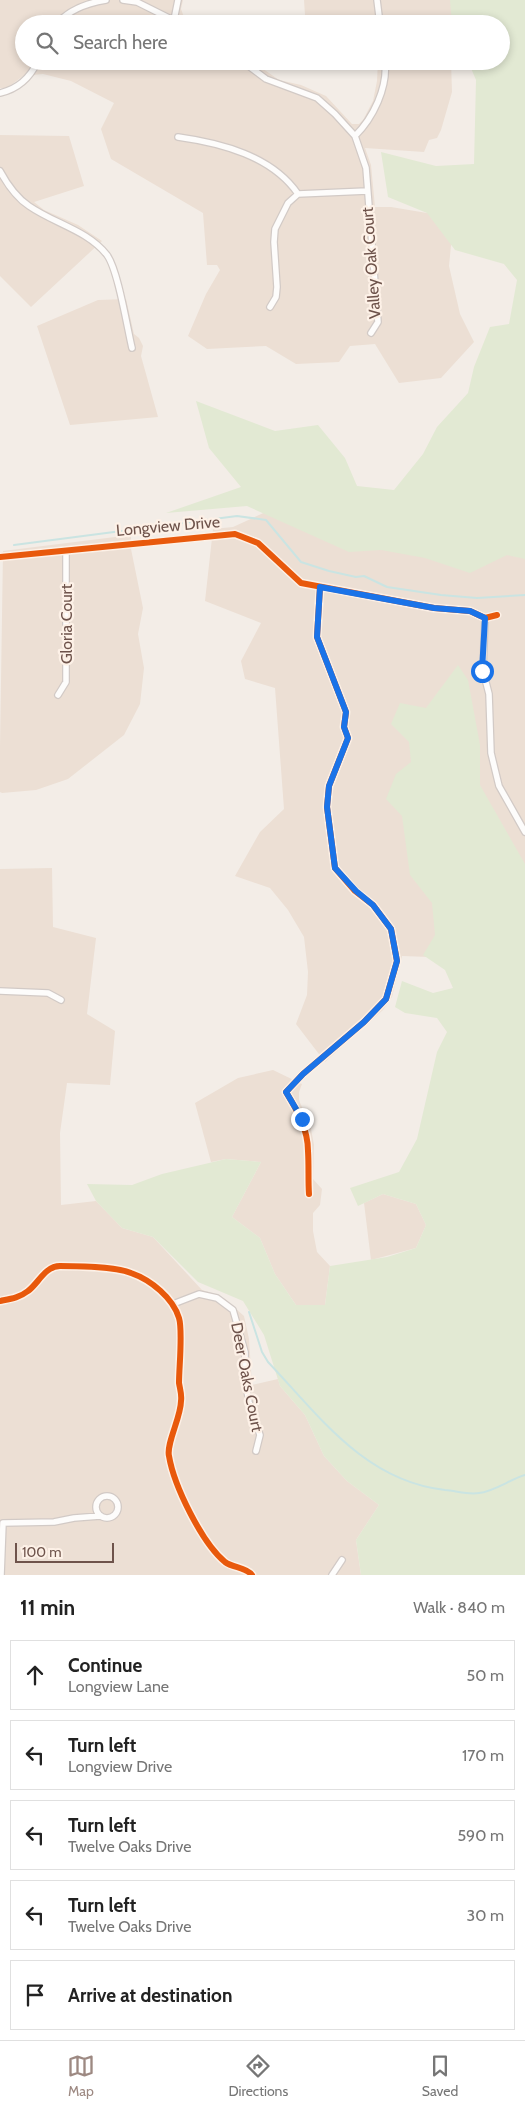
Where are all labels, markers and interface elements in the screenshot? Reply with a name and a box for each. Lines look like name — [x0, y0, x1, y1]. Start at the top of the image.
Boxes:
search box — [15, 15, 510, 70]
icon: search — [33, 29, 61, 57]
text: Search here — [73, 31, 167, 54]
street label: Valley Oak Court — [358, 206, 384, 320]
street label: Longview Drive — [115, 512, 221, 540]
street label: Gloria Court — [57, 583, 76, 664]
route start — [471, 660, 494, 683]
route end — [291, 1108, 314, 1131]
street label: Deer Oaks Court — [227, 1321, 267, 1434]
scale bar — [15, 1540, 114, 1563]
text: 100 m — [22, 1543, 62, 1561]
text: 11 min — [20, 1595, 75, 1620]
text: Walk · 840 m — [413, 1598, 505, 1617]
text: Continue — [68, 1654, 142, 1677]
icon: ahead — [21, 1661, 49, 1689]
text: 50 m — [467, 1666, 504, 1685]
text: Longview Lane — [68, 1677, 169, 1696]
text: Turn left — [68, 1734, 136, 1757]
icon: left — [21, 1741, 49, 1769]
text: 170 m — [462, 1746, 504, 1765]
text: Longview Drive — [68, 1757, 172, 1776]
text: Turn left — [68, 1814, 136, 1837]
icon: left — [21, 1821, 49, 1849]
text: 590 m — [457, 1826, 504, 1845]
text: Twelve Oaks Drive — [68, 1837, 191, 1856]
text: Turn left — [68, 1894, 136, 1917]
icon: left — [21, 1901, 49, 1929]
text: 30 m — [467, 1906, 504, 1925]
text: Twelve Oaks Drive — [68, 1917, 191, 1936]
icon: arrive — [21, 1981, 49, 2009]
text: Arrive at destination — [68, 1984, 232, 2007]
tab: Map — [67, 2052, 95, 2100]
tab: Directions — [228, 2052, 288, 2100]
tab: Saved — [422, 2052, 458, 2100]

